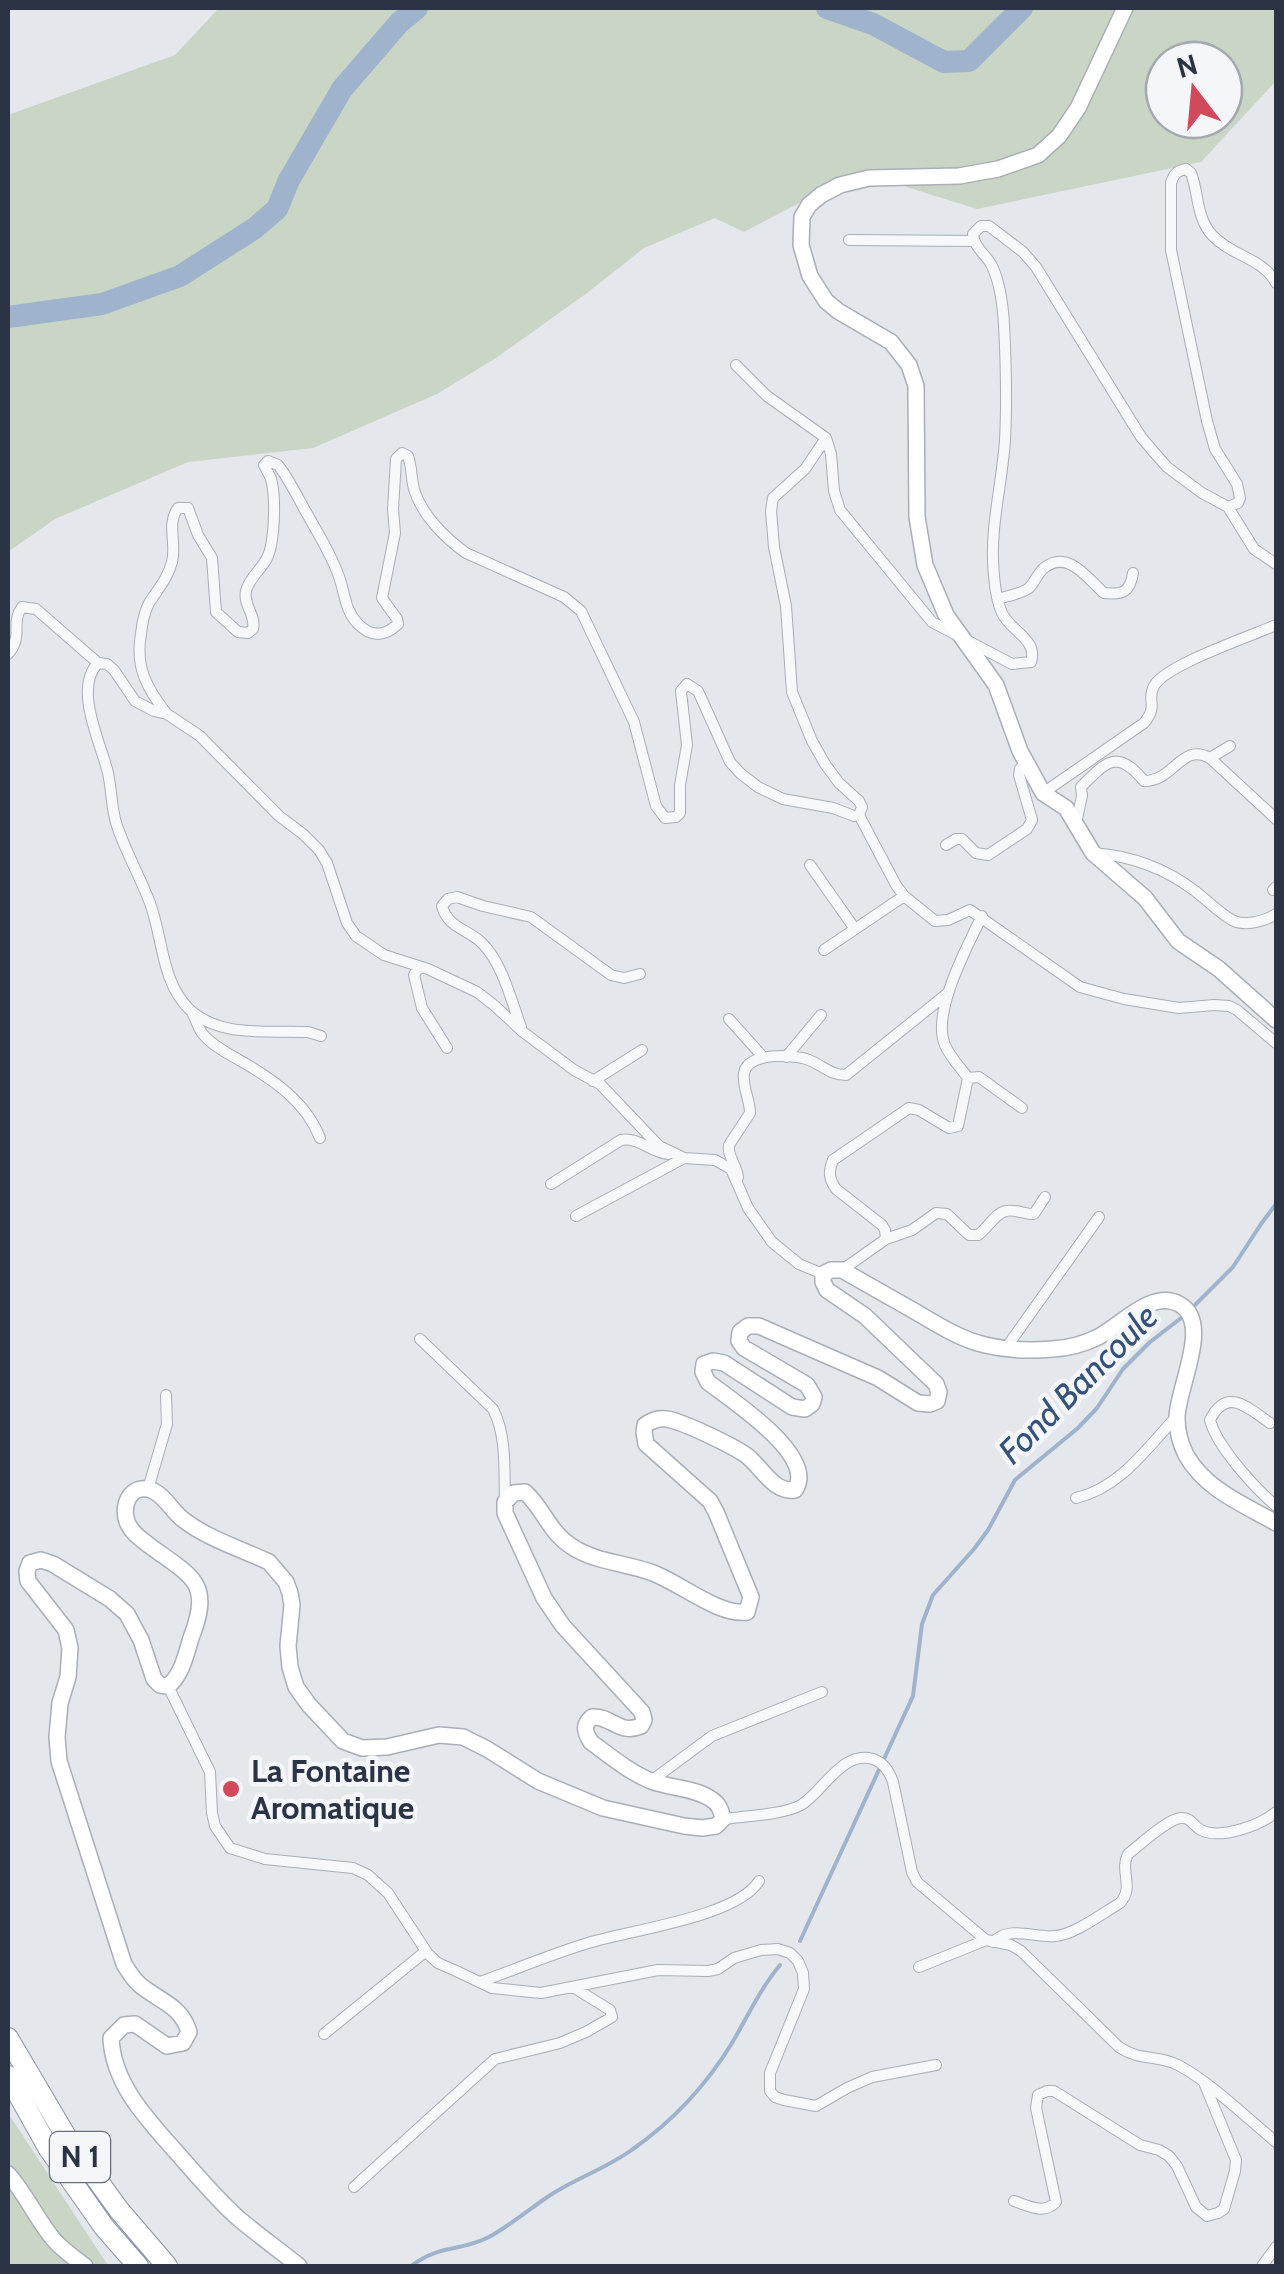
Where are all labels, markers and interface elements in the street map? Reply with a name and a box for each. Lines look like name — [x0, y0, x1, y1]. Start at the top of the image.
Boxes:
north arrow — [1144, 40, 1244, 140]
text: N — [1173, 47, 1201, 85]
water label: Fond Bancoule — [989, 1295, 1166, 1472]
place label: La Fontaine Aromatique — [251, 1751, 414, 1827]
marker: La Fontaine Aromatique — [220, 1778, 242, 1800]
road number: N 1 — [50, 2132, 110, 2182]

